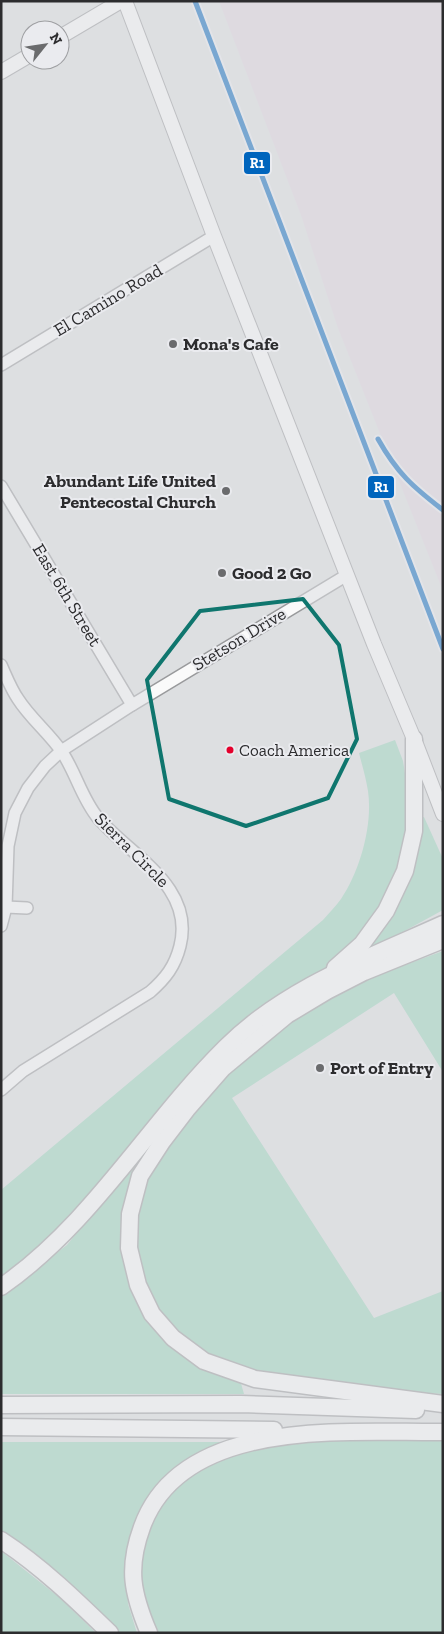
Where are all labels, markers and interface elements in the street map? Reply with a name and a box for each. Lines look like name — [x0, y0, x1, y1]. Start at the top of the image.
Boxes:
north arrow — [20, 20, 70, 70]
text: N — [46, 30, 66, 48]
line badge: R1 — [243, 151, 271, 175]
text: R1 — [250, 155, 265, 172]
street label: El Camino Road — [50, 259, 166, 341]
place label: Mona's Cafe — [183, 333, 279, 355]
marker: Mona's Cafe — [167, 338, 179, 350]
place label: Abundant Life United Pentecostal Church — [44, 470, 217, 513]
line badge: R1 — [367, 475, 395, 499]
text: R1 — [374, 479, 389, 496]
marker: Abundant Life United Pentecostal Church — [220, 485, 232, 497]
street label: East 6th Street — [28, 540, 106, 650]
place label: Good 2 Go — [232, 562, 312, 584]
marker: Good 2 Go — [216, 567, 228, 579]
street label: Stetson Drive — [188, 602, 290, 676]
place label: Coach America — [239, 740, 349, 760]
marker: Coach America — [225, 745, 235, 755]
street label: Sierra Circle — [90, 808, 174, 892]
place label: Port of Entry — [330, 1057, 434, 1079]
marker: Port of Entry — [314, 1062, 326, 1074]

